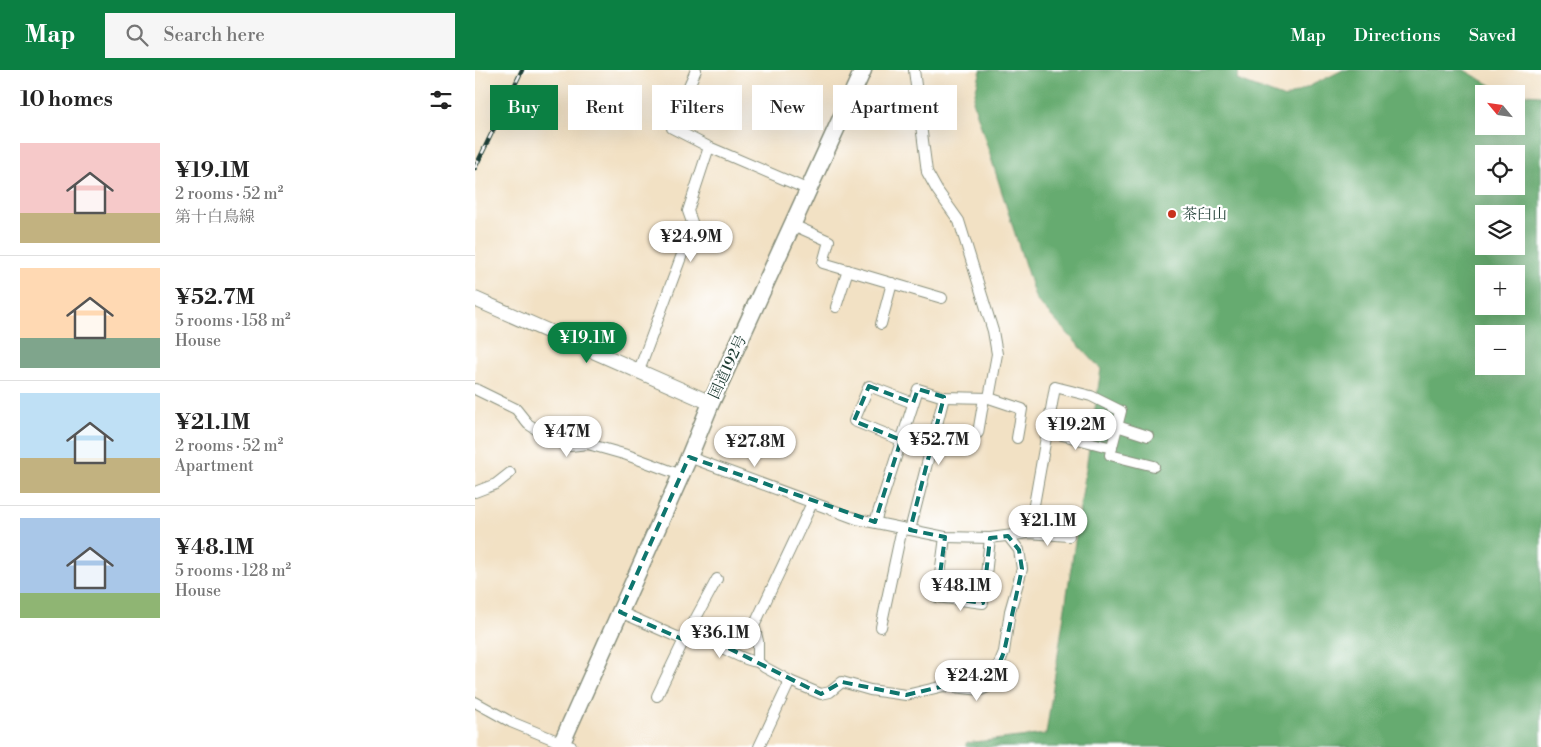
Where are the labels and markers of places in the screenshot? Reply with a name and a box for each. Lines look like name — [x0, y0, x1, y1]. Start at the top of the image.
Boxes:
place label: 茶臼山 — [1182, 205, 1227, 224]
marker: 茶臼山 — [1166, 208, 1178, 220]
pin: ¥24.9M — [650, 220, 732, 263]
pin: ¥19.1M — [546, 322, 628, 364]
pin: ¥19.2M — [1035, 408, 1117, 451]
pin: ¥47M — [537, 416, 597, 458]
pin: ¥52.7M — [898, 424, 980, 466]
pin: ¥27.8M — [714, 426, 796, 468]
pin: ¥21.1M — [1007, 504, 1089, 547]
pin: ¥48.1M — [920, 570, 1002, 612]
pin: ¥36.1M — [679, 616, 761, 659]
pin: ¥24.2M — [936, 660, 1018, 702]

